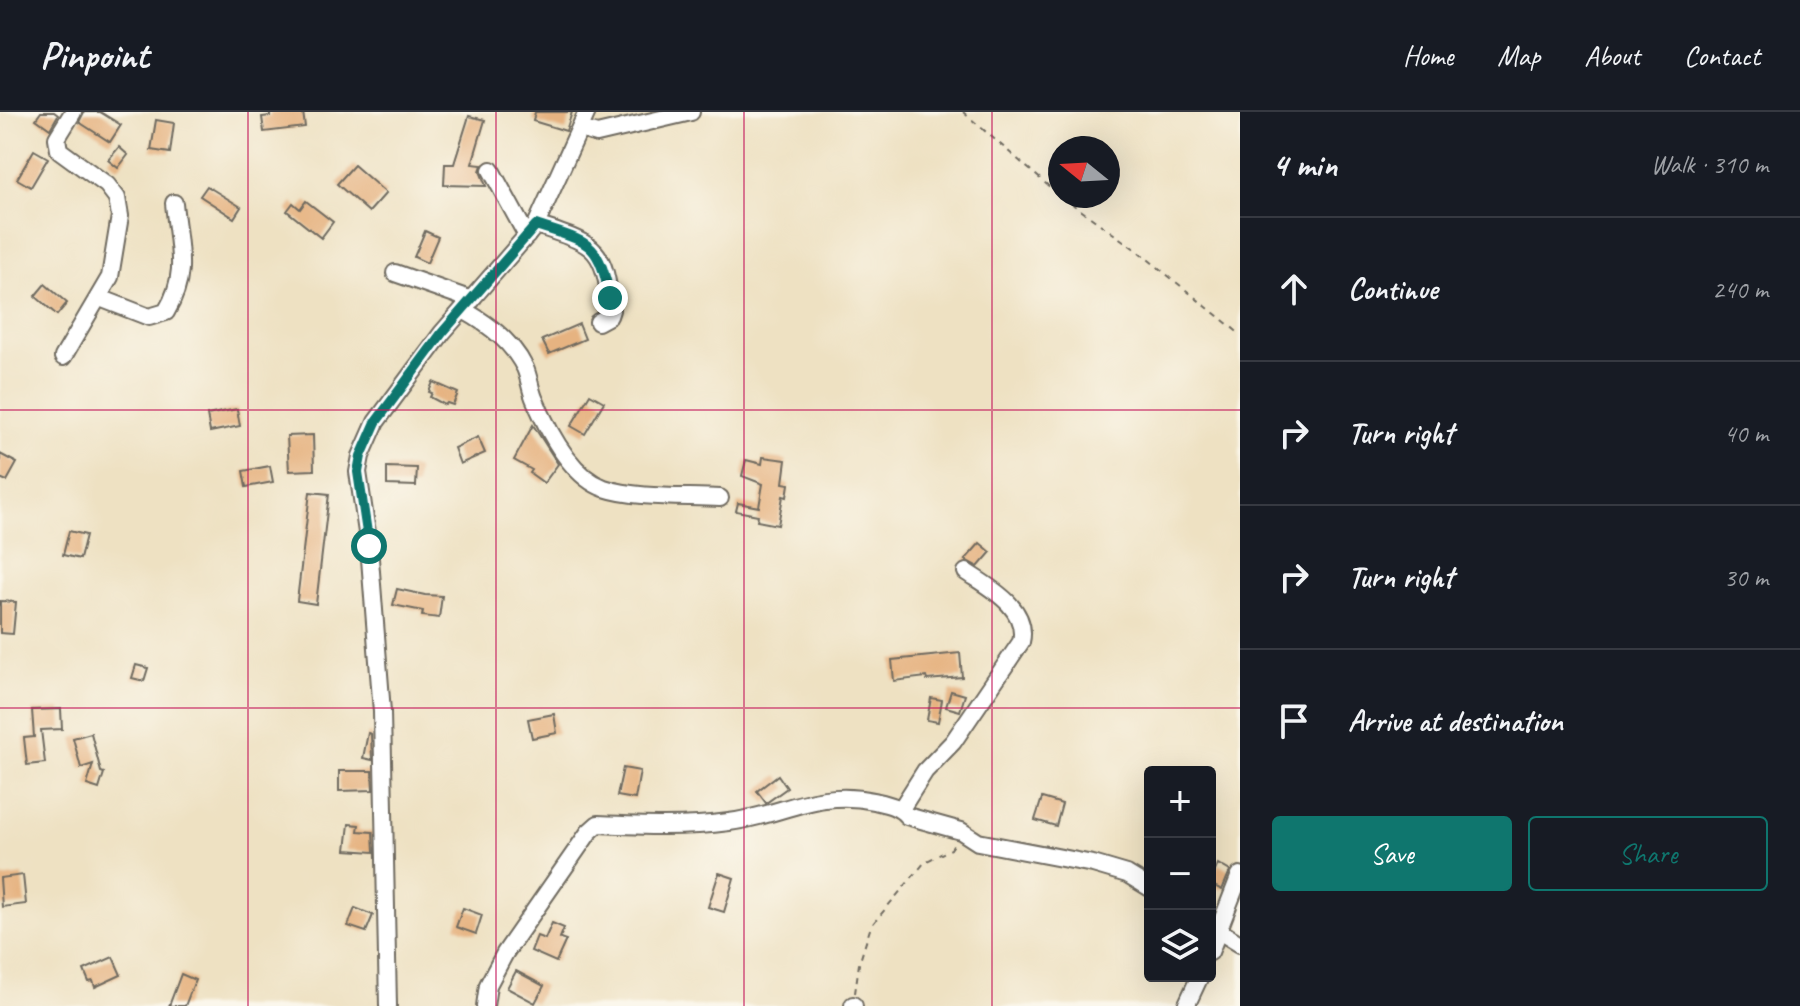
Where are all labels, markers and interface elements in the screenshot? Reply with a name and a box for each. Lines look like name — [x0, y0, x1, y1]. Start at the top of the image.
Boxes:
text: Pinpoint — [40, 32, 149, 79]
text: Home — [1403, 38, 1453, 73]
text: Map — [1497, 38, 1540, 73]
text: About — [1584, 38, 1640, 73]
text: Contact — [1684, 38, 1760, 73]
north arrow — [1048, 136, 1120, 208]
text: 4 min — [1272, 143, 1337, 186]
text: Walk · 310 m — [1651, 148, 1768, 181]
icon: ahead — [1272, 267, 1316, 311]
text: Continue — [1348, 270, 1438, 308]
text: 240 m — [1712, 273, 1768, 306]
route end — [592, 280, 628, 316]
icon: right — [1272, 411, 1316, 455]
text: Turn right — [1348, 414, 1453, 452]
text: 40 m — [1724, 417, 1768, 450]
route start — [351, 528, 387, 564]
icon: right — [1272, 555, 1316, 599]
text: Turn right — [1348, 558, 1453, 596]
text: 30 m — [1724, 561, 1768, 594]
icon: arrive — [1272, 699, 1316, 743]
text: Arrive at destination — [1348, 702, 1563, 740]
map controls — [1144, 766, 1216, 982]
button: + — [1144, 766, 1216, 838]
button: Save — [1272, 816, 1512, 891]
button: Share — [1528, 816, 1768, 891]
button: − — [1144, 838, 1216, 910]
button: layers — [1144, 910, 1216, 982]

